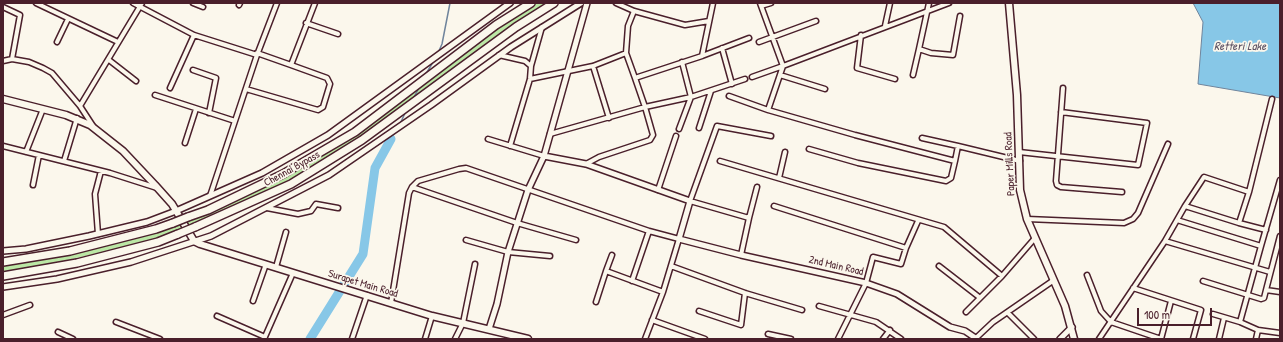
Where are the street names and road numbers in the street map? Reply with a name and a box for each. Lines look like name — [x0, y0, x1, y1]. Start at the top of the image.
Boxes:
street label: Paper Mills Road — [1002, 132, 1018, 196]
street label: Chennai Bypass — [262, 148, 322, 190]
street label: 2nd Main Road — [807, 253, 865, 279]
street label: Surapet Main Road — [327, 267, 399, 301]

